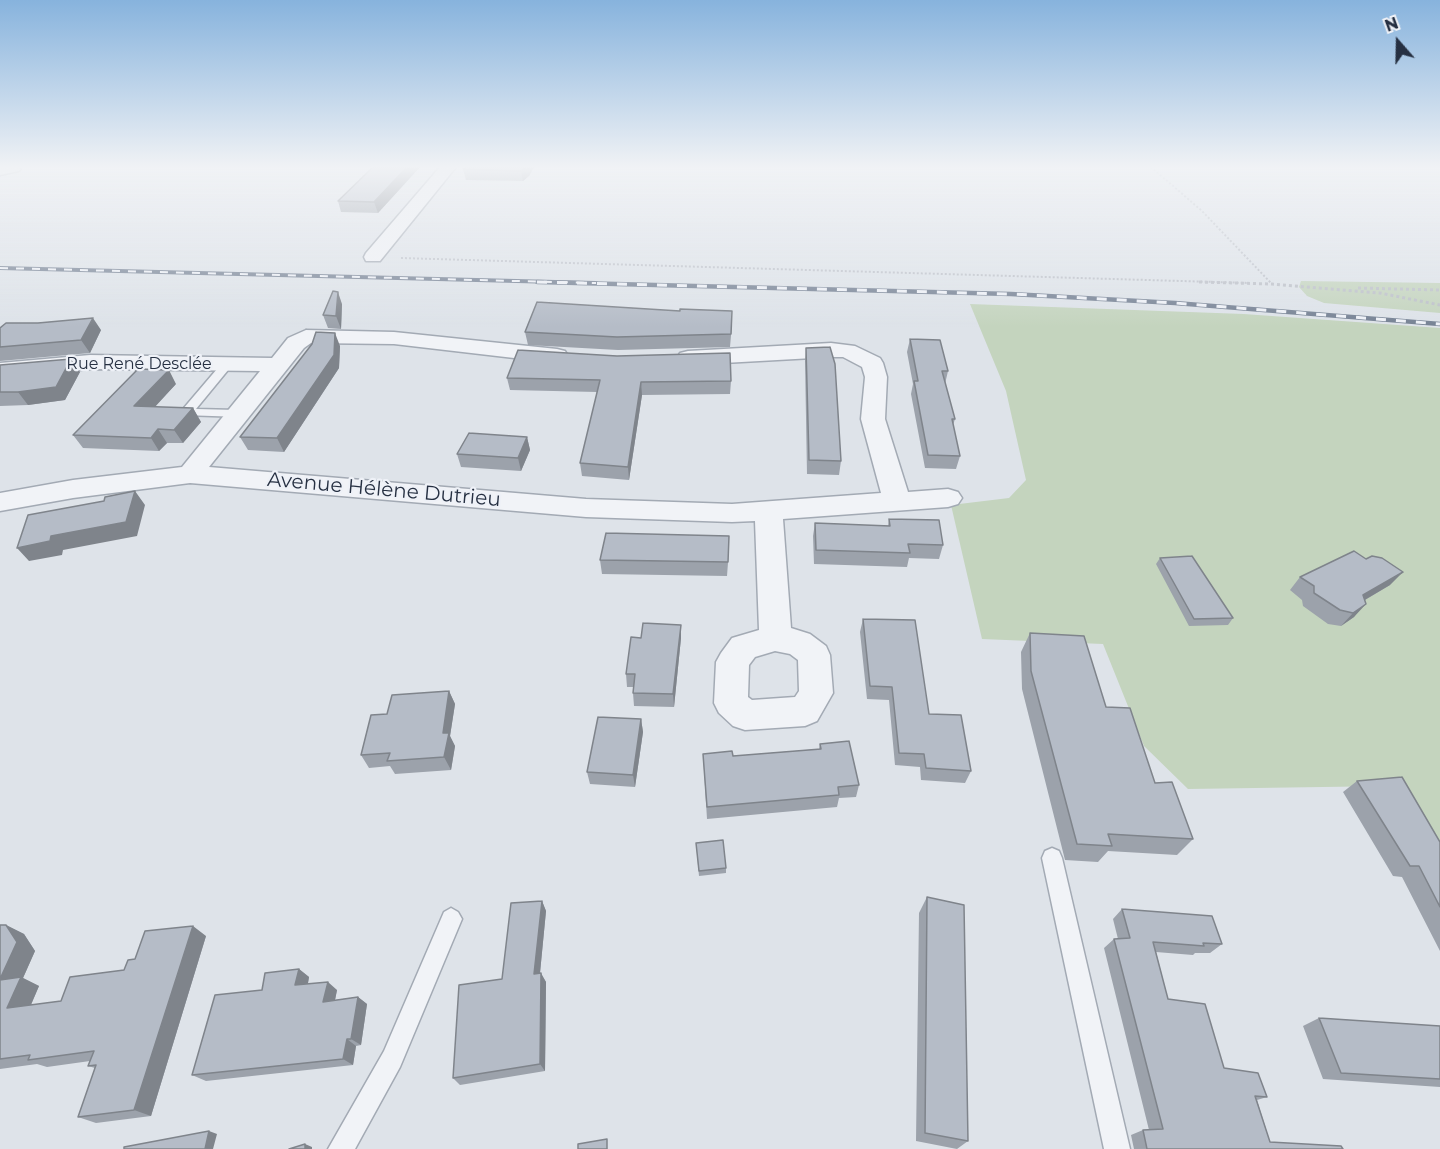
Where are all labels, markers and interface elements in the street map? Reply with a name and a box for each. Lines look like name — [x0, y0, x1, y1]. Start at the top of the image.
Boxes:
north arrow — [1368, 12, 1428, 72]
text: N — [1382, 13, 1401, 36]
street label: Rue René Desclée — [66, 354, 212, 374]
street label: Avenue Hélène Dutrieu — [266, 468, 502, 512]

